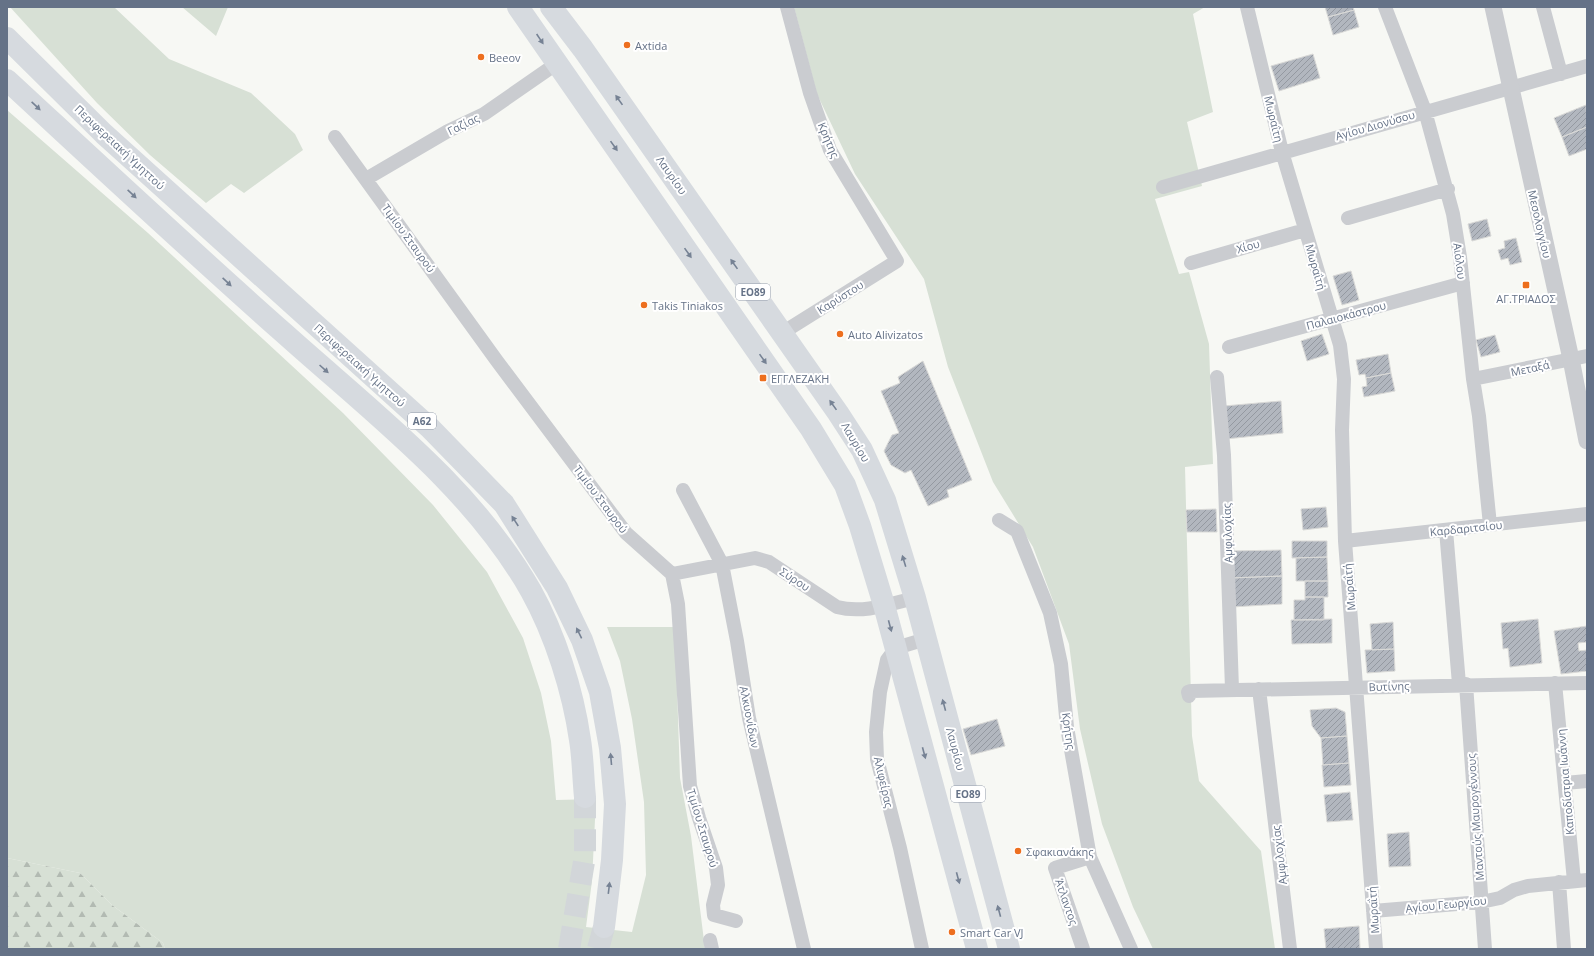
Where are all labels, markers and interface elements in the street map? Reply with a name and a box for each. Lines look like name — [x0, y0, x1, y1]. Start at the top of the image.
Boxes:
one-way arrow — [536, 34, 543, 45]
place label: Axtida — [635, 38, 667, 53]
marker: Axtida — [622, 40, 632, 50]
place label: Beeov — [489, 50, 521, 65]
marker: Beeov — [476, 52, 486, 62]
street label: Μωραΐτη — [1261, 94, 1287, 144]
one-way arrow — [615, 95, 623, 106]
one-way arrow — [31, 101, 41, 111]
street label: Περιφερειακή Υμηττού — [72, 101, 168, 193]
street label: Αγίου Διονύσου — [1334, 106, 1417, 144]
street label: Γαζίας — [445, 110, 481, 138]
street label: Κρήτης — [815, 120, 843, 160]
one-way arrow — [610, 141, 618, 152]
street label: Λαυρίου — [653, 153, 691, 197]
one-way arrow — [127, 189, 136, 198]
street label: Μεσολογγίου — [1525, 189, 1555, 260]
street label: Τιμίου Σταυρού — [379, 201, 439, 276]
street label: Χίου — [1235, 235, 1262, 256]
street label: Μωραΐτή — [1302, 242, 1330, 292]
street label: Αιόλου — [1450, 242, 1470, 280]
one-way arrow — [684, 248, 692, 258]
one-way arrow — [730, 259, 738, 269]
one-way arrow — [223, 277, 232, 286]
street label: Καρύστου — [814, 277, 866, 317]
marker: ΑΓ.ΤΡΙΑΔΟΣ — [1521, 280, 1531, 290]
road number: ΕΟ89 — [736, 284, 770, 300]
place label: ΑΓ.ΤΡΙΑΔΟΣ — [1496, 291, 1556, 306]
street label: Παλαιοκάστρου — [1304, 297, 1388, 333]
place label: Takis Tiniakos — [652, 298, 723, 313]
marker: Takis Tiniakos — [639, 300, 649, 310]
street label: Περιφερειακή Υμηττού — [311, 320, 409, 410]
place label: Auto Alivizatos — [848, 327, 923, 342]
marker: Auto Alivizatos — [835, 329, 845, 339]
one-way arrow — [759, 354, 767, 365]
street label: Μεταξά — [1509, 357, 1551, 379]
one-way arrow — [319, 364, 329, 374]
place label: ΕΓΓΛΕΖΑΚΗ — [771, 371, 829, 386]
marker: ΕΓΓΛΕΖΑΚΗ — [758, 373, 768, 383]
one-way arrow — [829, 400, 837, 410]
road number: Α62 — [408, 413, 436, 429]
street label: Λαυρίου — [838, 419, 874, 465]
street label: Τιμίου Σταυρού — [571, 462, 632, 536]
street label: Αμφιλοχίας — [1218, 503, 1236, 563]
one-way arrow — [511, 515, 518, 526]
street label: Καρδαριτσίου — [1429, 517, 1503, 539]
one-way arrow — [900, 554, 906, 566]
street label: Μωραΐτή — [1339, 563, 1359, 611]
street label: Σύρου — [777, 564, 813, 594]
one-way arrow — [887, 621, 893, 633]
one-way arrow — [576, 628, 582, 639]
street label: Βυτίνης — [1368, 678, 1410, 694]
street label: Αλκυονίδων — [737, 685, 763, 749]
one-way arrow — [941, 698, 947, 710]
street label: Κρήτης — [1059, 711, 1079, 751]
street label: Λαυρίου — [943, 726, 969, 772]
street label: Καποδίστρια Ιωάννη — [1553, 728, 1577, 836]
one-way arrow — [922, 747, 928, 759]
one-way arrow — [607, 753, 614, 765]
street label: Μαντούς Μαυρογέννους — [1463, 753, 1487, 881]
street label: Αλιφείρας — [871, 755, 897, 809]
road number: ΕΟ89 — [951, 786, 985, 802]
street label: Τιμίου Σταυρού — [684, 787, 722, 869]
street label: Αμφιλοχίας — [1268, 824, 1290, 886]
place label: Σφακιανάκης — [1026, 844, 1094, 859]
marker: Σφακιανάκης — [1013, 846, 1023, 856]
one-way arrow — [955, 873, 961, 885]
street label: Άτλαντος — [1052, 877, 1082, 927]
one-way arrow — [606, 882, 612, 894]
street label: Μωραΐτή — [1364, 886, 1382, 934]
street label: Αγίου Γεωργίου — [1405, 892, 1487, 916]
one-way arrow — [996, 905, 1002, 917]
place label: Smart Car VJ — [960, 925, 1024, 940]
marker: Smart Car VJ — [947, 927, 957, 937]

